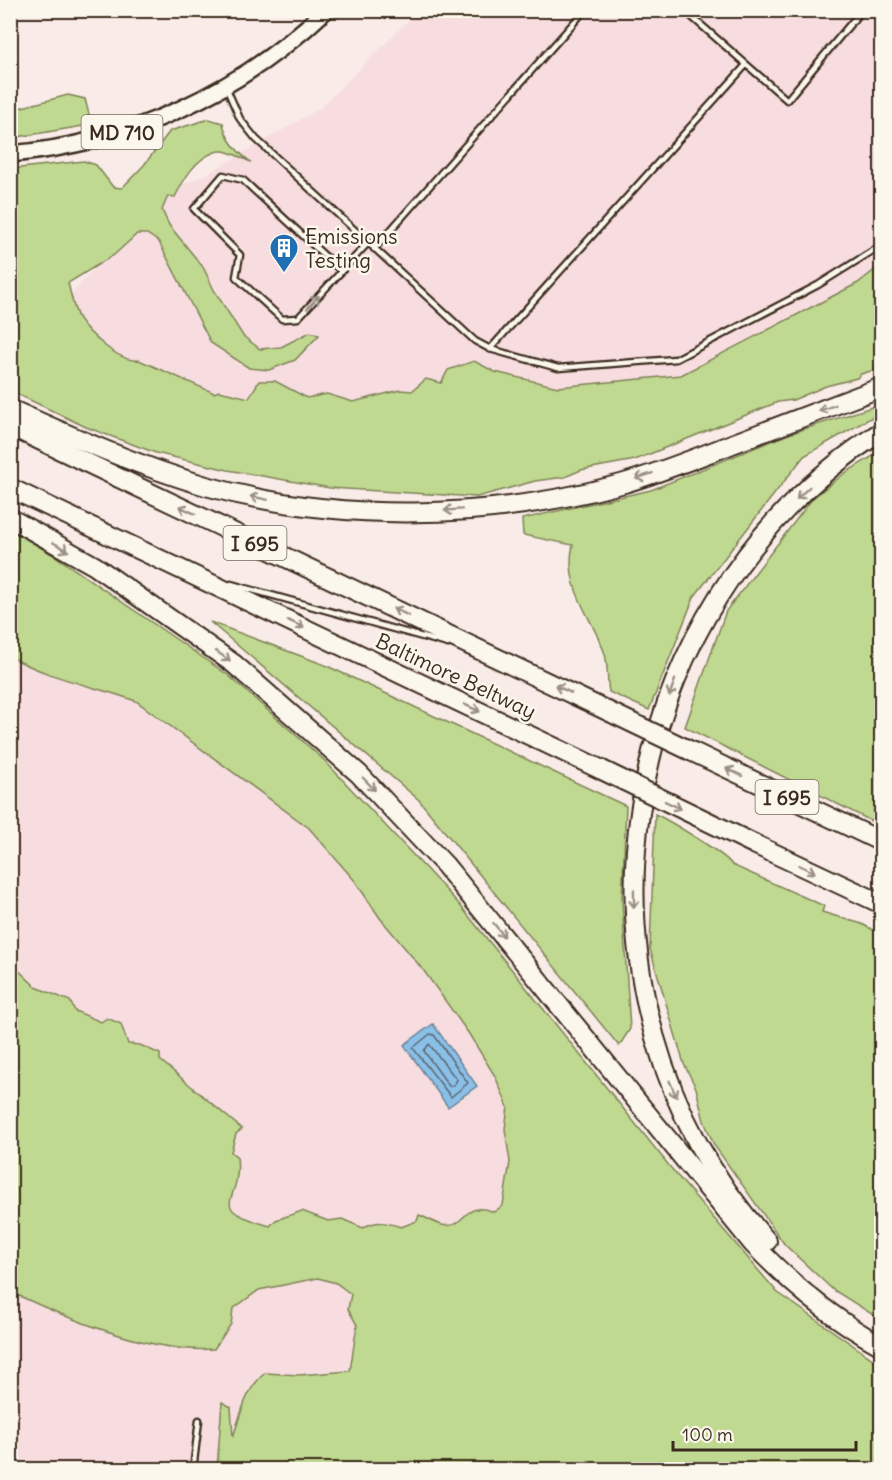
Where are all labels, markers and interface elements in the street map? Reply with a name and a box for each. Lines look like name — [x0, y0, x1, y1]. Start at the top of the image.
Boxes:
road number: MD 710 — [82, 115, 162, 149]
place label: Emissions Testing — [305, 223, 398, 274]
building icon: Emissions Testing — [268, 232, 300, 274]
one-way arrow — [306, 295, 320, 310]
one-way arrow — [818, 403, 837, 414]
one-way arrow — [635, 472, 654, 483]
one-way arrow — [795, 485, 810, 500]
one-way arrow — [250, 491, 269, 503]
one-way arrow — [178, 504, 196, 515]
one-way arrow — [443, 505, 463, 516]
road number: I 695 — [224, 526, 286, 560]
one-way arrow — [52, 541, 69, 553]
one-way arrow — [392, 606, 410, 618]
one-way arrow — [286, 619, 304, 631]
street label: Baltimore Beltway — [371, 627, 541, 725]
one-way arrow — [214, 650, 230, 662]
one-way arrow — [666, 678, 677, 697]
one-way arrow — [554, 683, 572, 695]
one-way arrow — [462, 703, 480, 715]
one-way arrow — [725, 765, 743, 777]
one-way arrow — [362, 777, 377, 792]
road number: I 695 — [756, 780, 818, 814]
one-way arrow — [664, 799, 682, 811]
one-way arrow — [798, 864, 816, 876]
one-way arrow — [628, 888, 640, 908]
one-way arrow — [492, 922, 505, 938]
one-way arrow — [668, 1079, 679, 1097]
scale bar — [673, 1414, 856, 1452]
text: 100 m — [682, 1423, 733, 1446]

